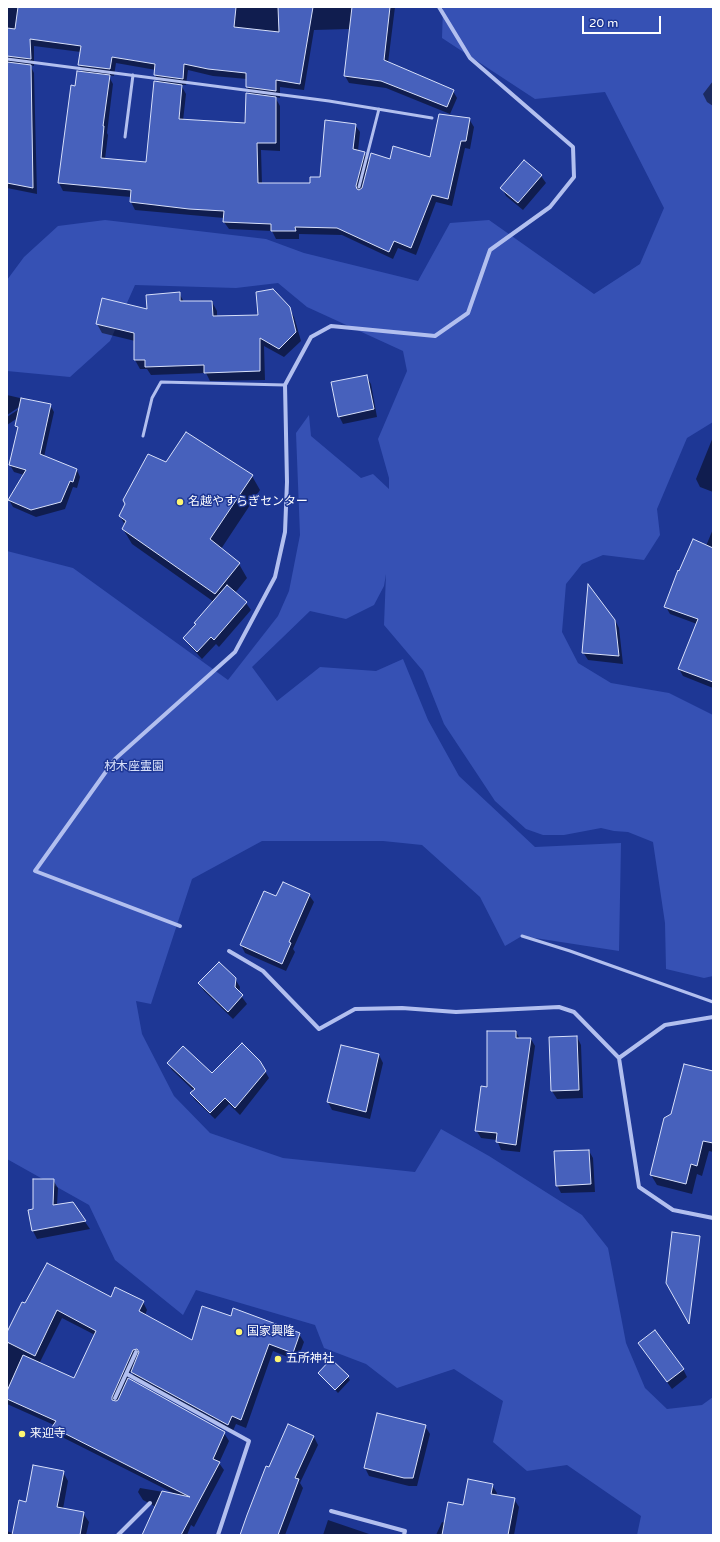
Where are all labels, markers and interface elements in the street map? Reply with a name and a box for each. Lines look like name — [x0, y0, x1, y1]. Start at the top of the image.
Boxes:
scale bar — [584, 8, 663, 34]
text: 20 m — [589, 16, 618, 30]
place label: 名越やすらぎセンター — [188, 495, 308, 509]
marker: 名越やすらぎセンター — [175, 497, 185, 507]
park label: 材木座霊園 — [104, 760, 164, 774]
place label: 国家興隆 — [247, 1325, 295, 1339]
marker: 国家興隆 — [234, 1327, 244, 1337]
place label: 五所神社 — [286, 1352, 334, 1366]
marker: 五所神社 — [273, 1354, 283, 1364]
place label: 来迎寺 — [30, 1427, 66, 1441]
marker: 来迎寺 — [17, 1429, 27, 1439]

